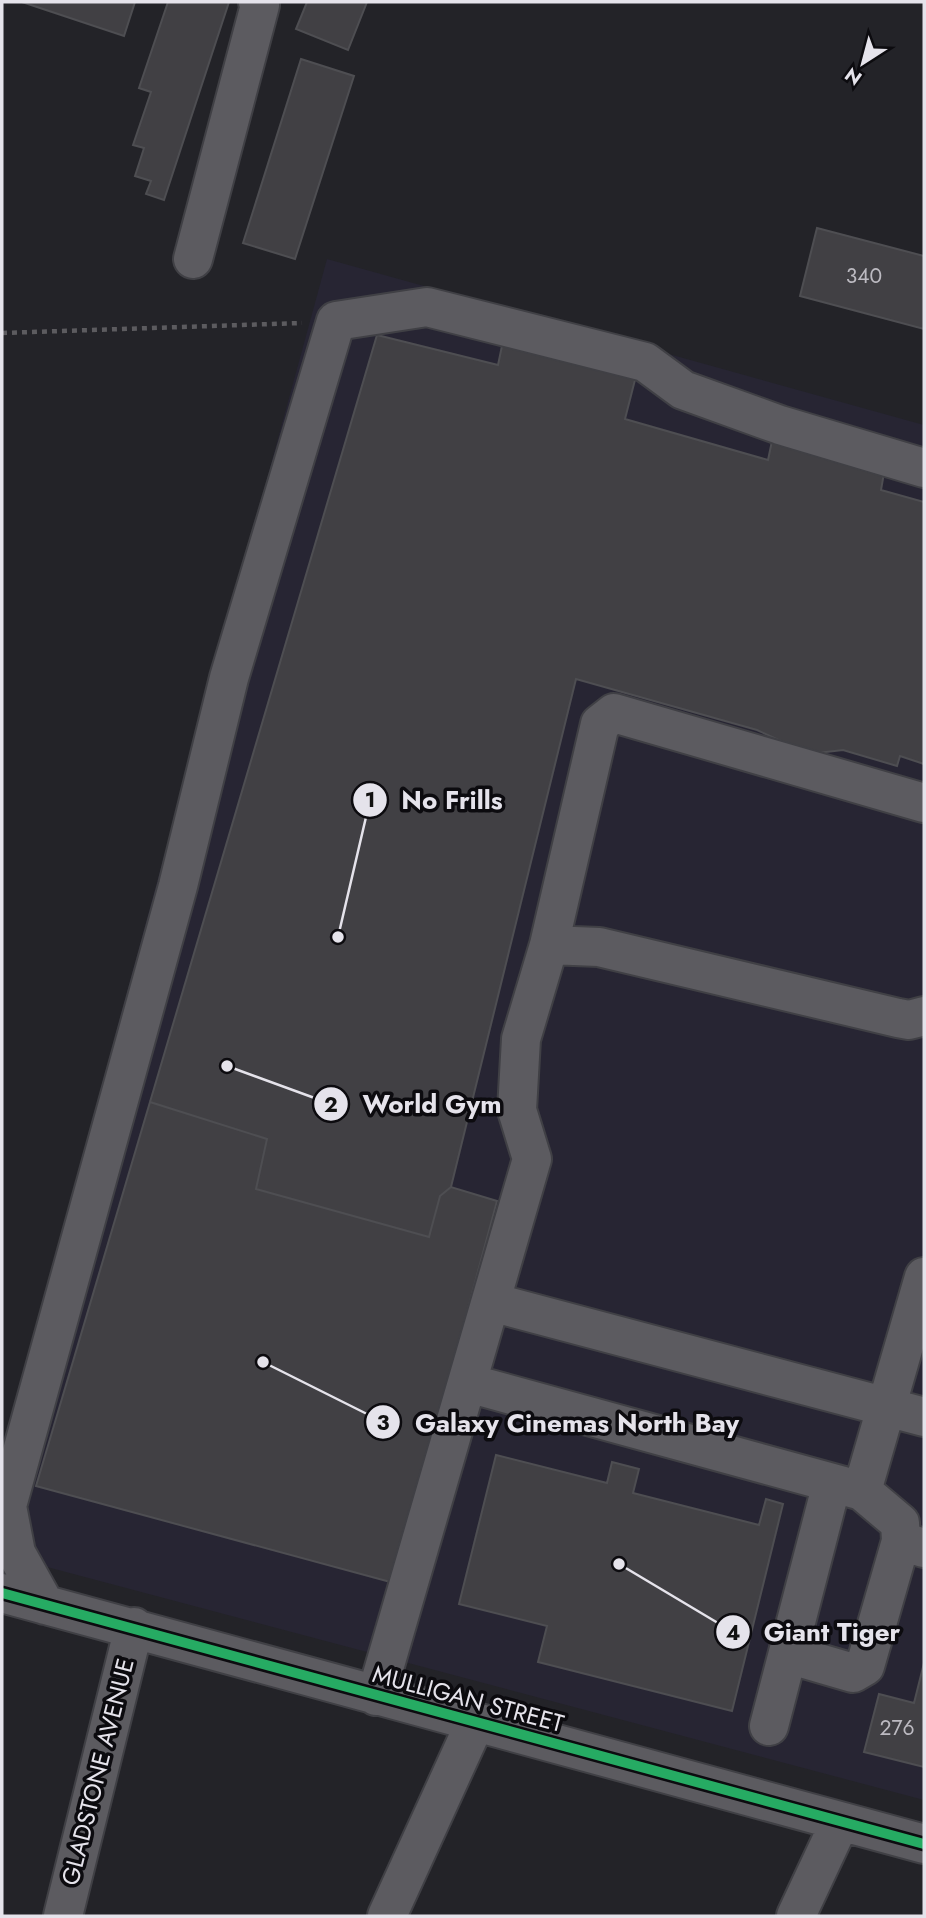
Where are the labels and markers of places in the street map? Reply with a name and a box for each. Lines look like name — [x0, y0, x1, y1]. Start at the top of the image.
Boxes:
callout: No Frills — [352, 777, 517, 824]
callout: World Gym — [314, 1081, 516, 1128]
callout: Galaxy Cinemas North Bay — [366, 1399, 753, 1446]
callout: Giant Tiger — [715, 1609, 915, 1656]

